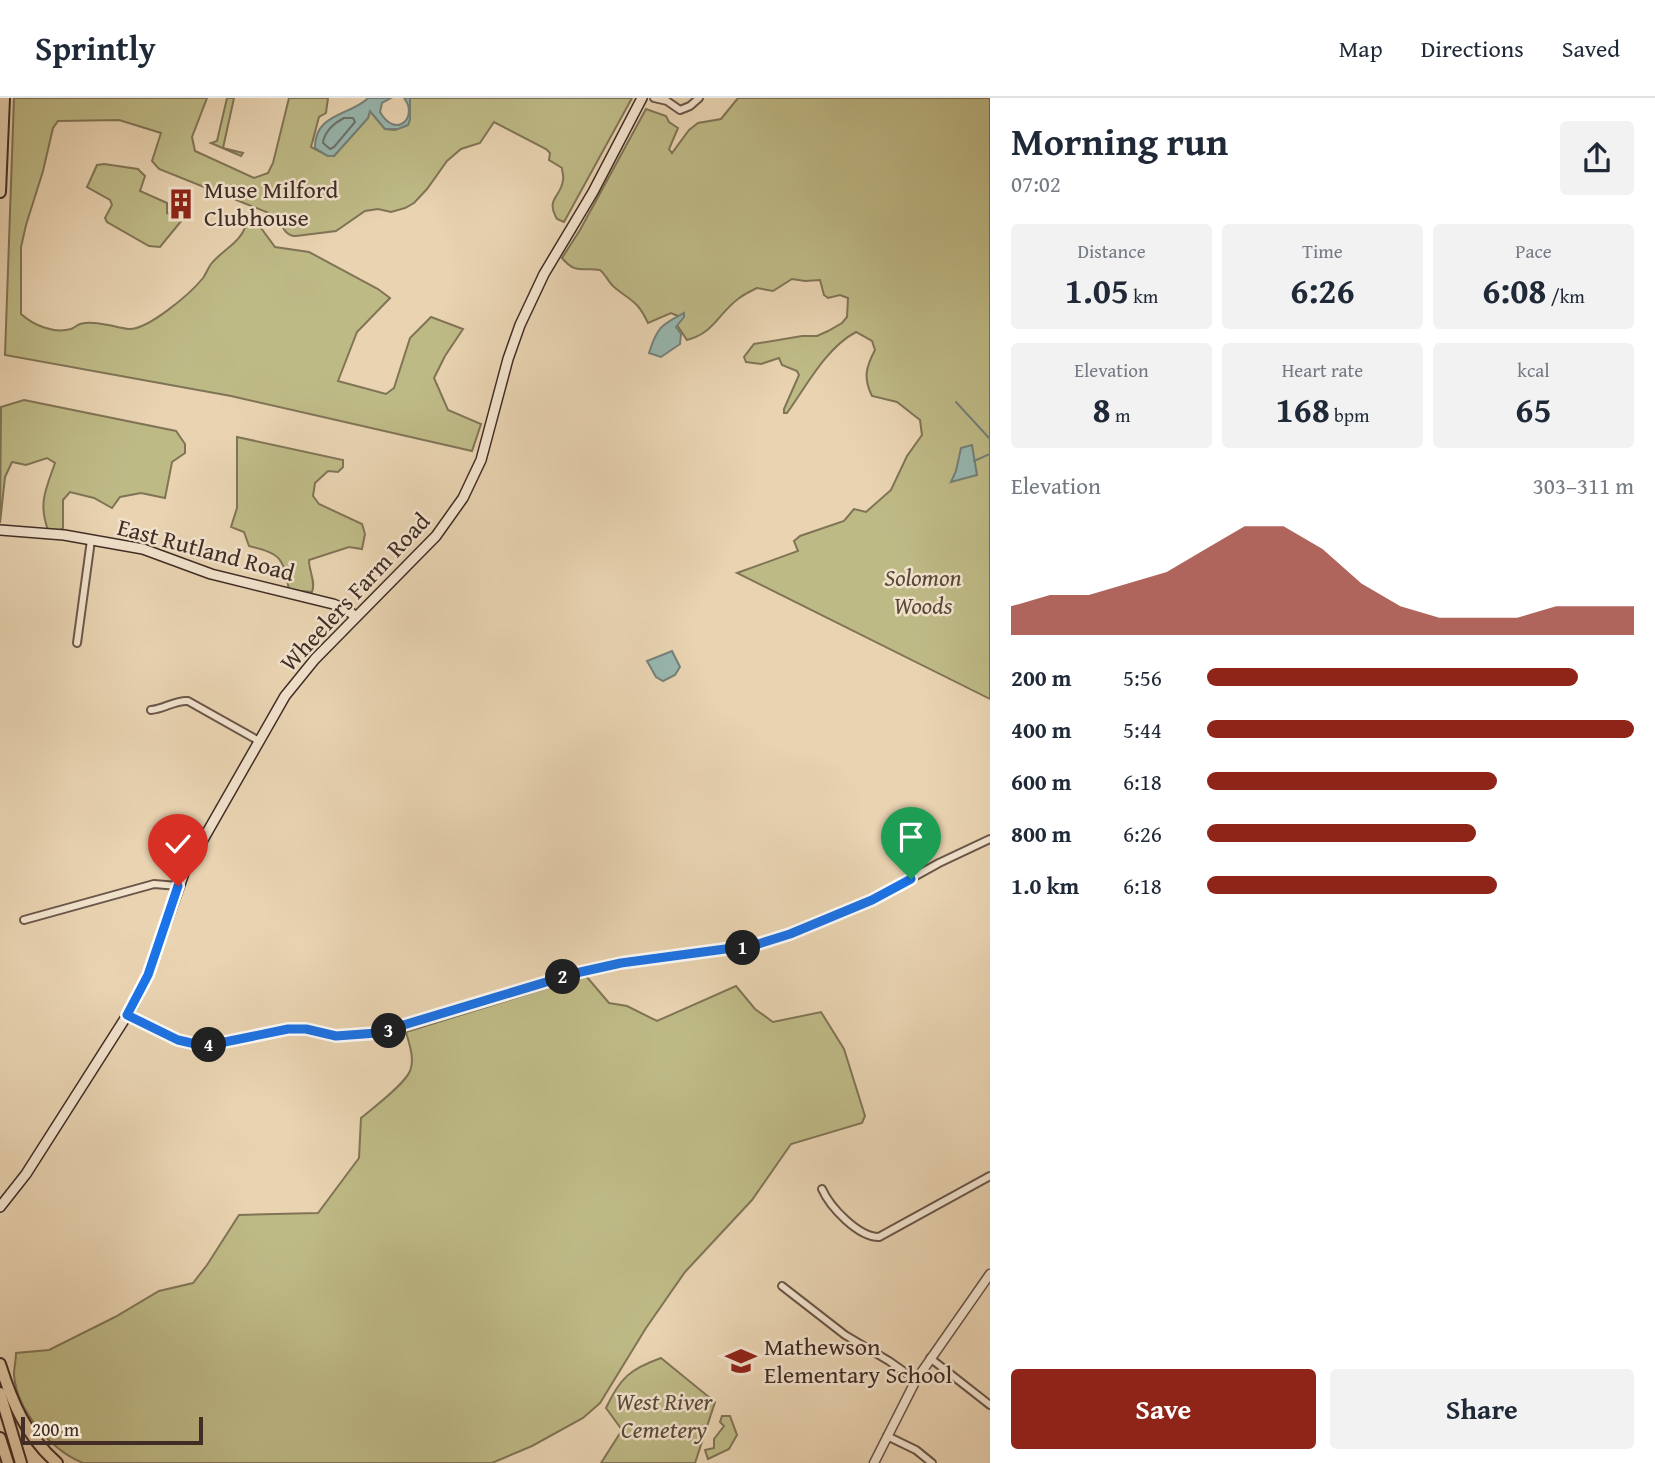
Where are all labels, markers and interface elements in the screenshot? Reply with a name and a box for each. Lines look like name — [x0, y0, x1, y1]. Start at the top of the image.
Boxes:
text: Sprintly — [35, 24, 156, 72]
text: Map — [1339, 31, 1383, 66]
text: Directions — [1421, 31, 1524, 66]
text: Saved — [1562, 31, 1620, 66]
text: Morning run — [1011, 113, 1228, 169]
button: share — [1560, 121, 1634, 195]
text: 07:02 — [1011, 167, 1061, 200]
place label: Muse Milford Clubhouse — [204, 172, 338, 235]
building icon: Muse Milford Clubhouse — [164, 187, 198, 221]
text: Distance — [1077, 237, 1146, 265]
text: Time — [1302, 237, 1343, 265]
text: Pace — [1515, 237, 1552, 265]
text: 1.05 — [1065, 265, 1129, 316]
text: 6:26 — [1290, 265, 1355, 316]
text: 6:08 — [1482, 265, 1546, 316]
text: km — [1129, 282, 1158, 310]
text: /km — [1546, 282, 1585, 310]
text: Elevation — [1074, 356, 1149, 384]
text: Heart rate — [1282, 356, 1363, 384]
text: kcal — [1517, 356, 1550, 384]
text: 8 — [1093, 384, 1111, 435]
text: 168 — [1275, 384, 1330, 435]
text: 65 — [1515, 384, 1552, 435]
text: m — [1111, 401, 1130, 429]
text: bpm — [1330, 401, 1370, 429]
text: Elevation — [1011, 469, 1101, 502]
text: 303–311 m — [1533, 469, 1634, 502]
street label: Wheelers Farm Road — [272, 504, 438, 679]
street label: East Rutland Road — [114, 509, 299, 590]
park label: Solomon Woods — [884, 560, 962, 623]
text: 200 m — [1011, 661, 1072, 694]
text: 5:56 — [1123, 661, 1162, 694]
text: 400 m — [1011, 713, 1072, 746]
text: 5:44 — [1123, 713, 1162, 746]
text: 600 m — [1011, 765, 1072, 798]
text: 6:18 — [1123, 765, 1162, 798]
pin — [881, 807, 941, 879]
pin — [148, 814, 208, 886]
text: 800 m — [1011, 817, 1072, 850]
text: 6:26 — [1123, 817, 1162, 850]
icon: arrive — [892, 818, 930, 856]
icon: check — [159, 825, 197, 863]
text: 1.0 km — [1011, 869, 1079, 902]
text: 6:18 — [1123, 869, 1162, 902]
pin: 1 — [726, 930, 760, 966]
text: 1 — [738, 933, 747, 961]
pin: 2 — [546, 960, 580, 994]
text: 2 — [558, 962, 567, 990]
pin: 3 — [372, 1014, 406, 1048]
text: 3 — [384, 1016, 393, 1044]
pin: 4 — [192, 1028, 227, 1062]
text: 4 — [204, 1030, 213, 1058]
place label: Mathewson Elementary School — [764, 1329, 952, 1392]
school or university icon: Mathewson Elementary School — [724, 1344, 758, 1378]
button: Save — [1011, 1369, 1316, 1449]
button: Share — [1330, 1369, 1634, 1449]
park label: West River Cemetery — [615, 1384, 714, 1447]
scale bar — [21, 1414, 203, 1446]
text: 200 m — [32, 1415, 79, 1443]

